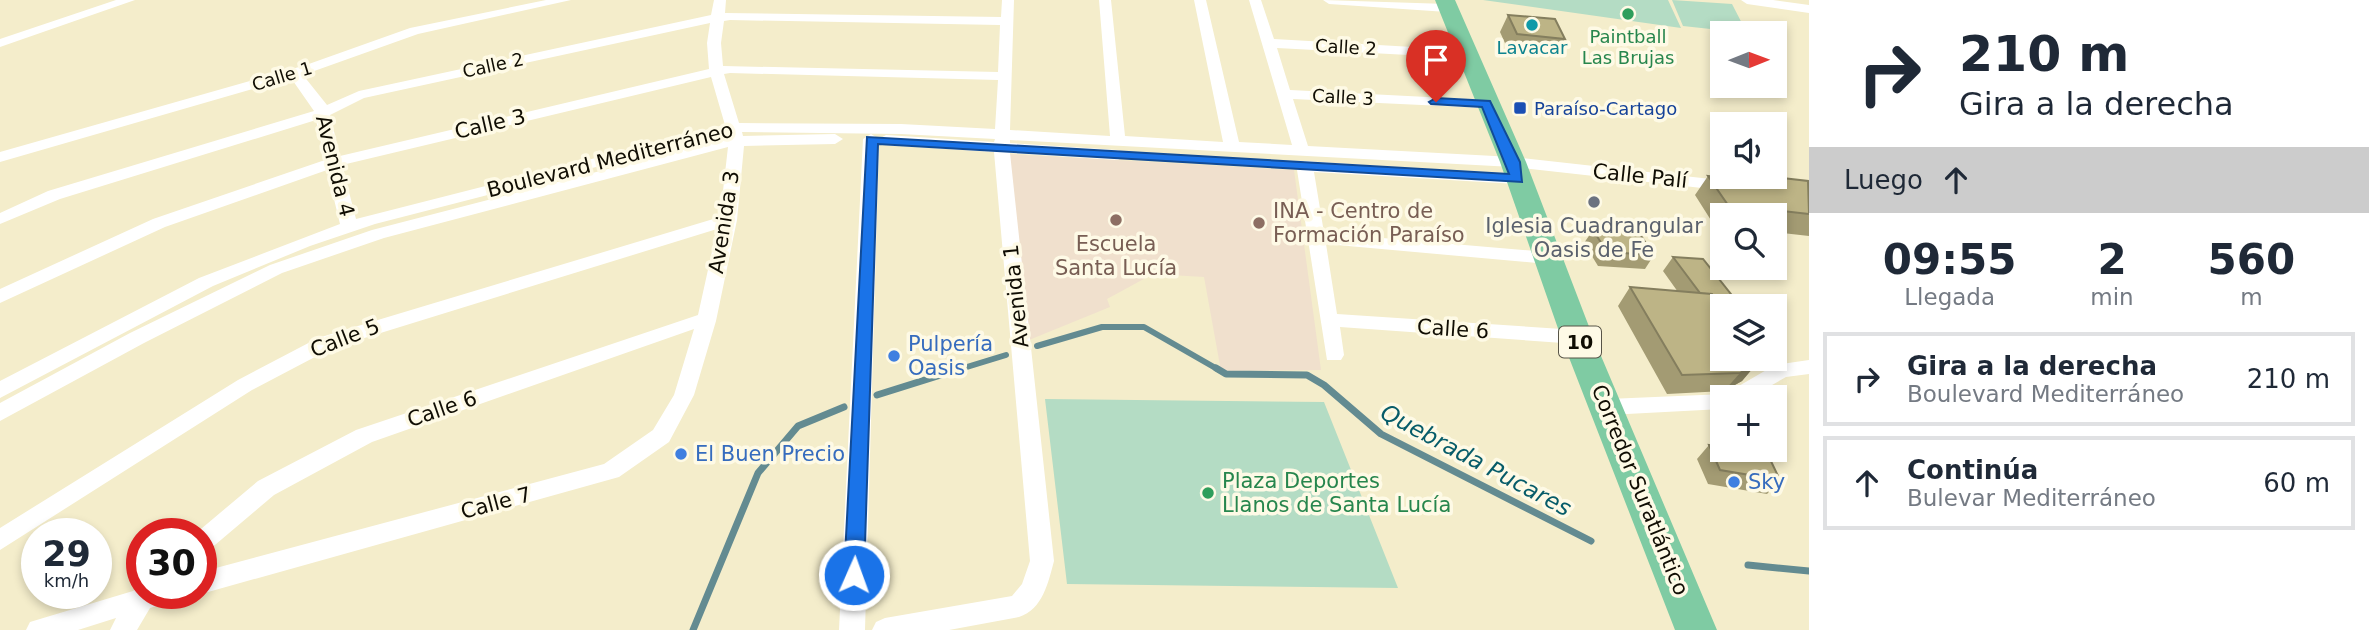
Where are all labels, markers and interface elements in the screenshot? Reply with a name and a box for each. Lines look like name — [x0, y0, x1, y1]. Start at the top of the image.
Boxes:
marker: Paintball Las Brujas — [1620, 6, 1636, 22]
marker: Lavacar — [1524, 17, 1540, 33]
north arrow — [1710, 21, 1787, 98]
map controls — [1710, 21, 1787, 462]
place label: Paintball Las Brujas — [1582, 26, 1674, 68]
text: 210 m — [1959, 26, 2129, 83]
icon: right — [1844, 28, 1935, 119]
pin — [1406, 30, 1466, 102]
street label: Calle 2 — [1315, 35, 1377, 59]
place label: Lavacar — [1496, 37, 1568, 58]
icon: arrive — [1417, 41, 1455, 79]
street label: Calle 2 — [461, 48, 525, 82]
street label: Calle 1 — [249, 57, 315, 95]
street label: Calle 3 — [1312, 85, 1374, 109]
text: Gira a la derecha — [1959, 85, 2234, 123]
place label: Paraíso-Cartago — [1534, 98, 1677, 119]
marker: Paraíso-Cartago — [1512, 100, 1528, 116]
street label: Calle 3 — [452, 104, 528, 144]
button: sound — [1710, 112, 1787, 189]
street label: Avenida 4 — [311, 113, 359, 219]
street label: Boulevard Mediterráneo — [484, 118, 736, 202]
street label: Calle Palí — [1591, 159, 1690, 193]
icon: ahead — [1937, 161, 1975, 199]
text: Luego — [1844, 165, 1923, 195]
street label: Avenida 3 — [704, 169, 744, 275]
marker: Iglesia Cuadrangular Oasis de Fe — [1586, 194, 1602, 210]
place label: INA - Centro de Formación Paraíso — [1273, 199, 1465, 247]
button: search — [1710, 203, 1787, 280]
marker: Escuela Santa Lucía — [1108, 212, 1124, 228]
place label: Iglesia Cuadrangular Oasis de Fe — [1485, 214, 1703, 262]
marker: INA - Centro de Formación Paraíso — [1251, 215, 1267, 231]
place label: Escuela Santa Lucía — [1055, 232, 1177, 280]
text: 09:55 — [1883, 235, 2017, 284]
text: 2 — [2097, 235, 2127, 284]
text: 560 — [2208, 235, 2295, 284]
street label: Avenida 1 — [999, 243, 1033, 349]
text: Llegada — [1904, 284, 1995, 310]
text: min — [2090, 284, 2134, 310]
text: m — [2240, 284, 2263, 310]
button: layers — [1710, 294, 1787, 371]
street label: Calle 5 — [307, 314, 383, 362]
street label: Calle 6 — [1416, 315, 1490, 343]
road number: 10 — [1559, 326, 1601, 358]
place label: Pulpería Oasis — [908, 332, 993, 380]
marker: Pulpería Oasis — [886, 348, 902, 364]
text: Gira a la derecha — [1907, 351, 2157, 381]
icon: right — [1848, 360, 1886, 398]
text: 210 m — [2247, 364, 2330, 394]
street label: Corredor Suratlántico — [1587, 381, 1693, 599]
text: Boulevard Mediterráneo — [1907, 381, 2184, 407]
button: + — [1710, 385, 1787, 462]
street label: Calle 6 — [404, 386, 480, 432]
water label: Quebrada Pucares — [1376, 399, 1576, 521]
place label: El Buen Precio — [695, 442, 845, 466]
marker: El Buen Precio — [673, 446, 689, 462]
text: Continúa — [1907, 455, 2038, 485]
icon: ahead — [1848, 464, 1886, 502]
text: 60 m — [2263, 468, 2330, 498]
place label: Plaza Deportes Llanos de Santa Lucía — [1222, 469, 1451, 517]
place label: Sky — [1748, 470, 1785, 494]
marker: Sky — [1726, 474, 1742, 490]
street label: Calle 7 — [458, 482, 534, 524]
marker: Plaza Deportes Llanos de Santa Lucía — [1200, 485, 1216, 501]
text: Bulevar Mediterráneo — [1907, 485, 2156, 511]
speed limit sign: 30 — [126, 518, 217, 609]
text: 29 — [42, 534, 91, 574]
position arrow — [817, 538, 891, 612]
text: km/h — [44, 570, 89, 591]

